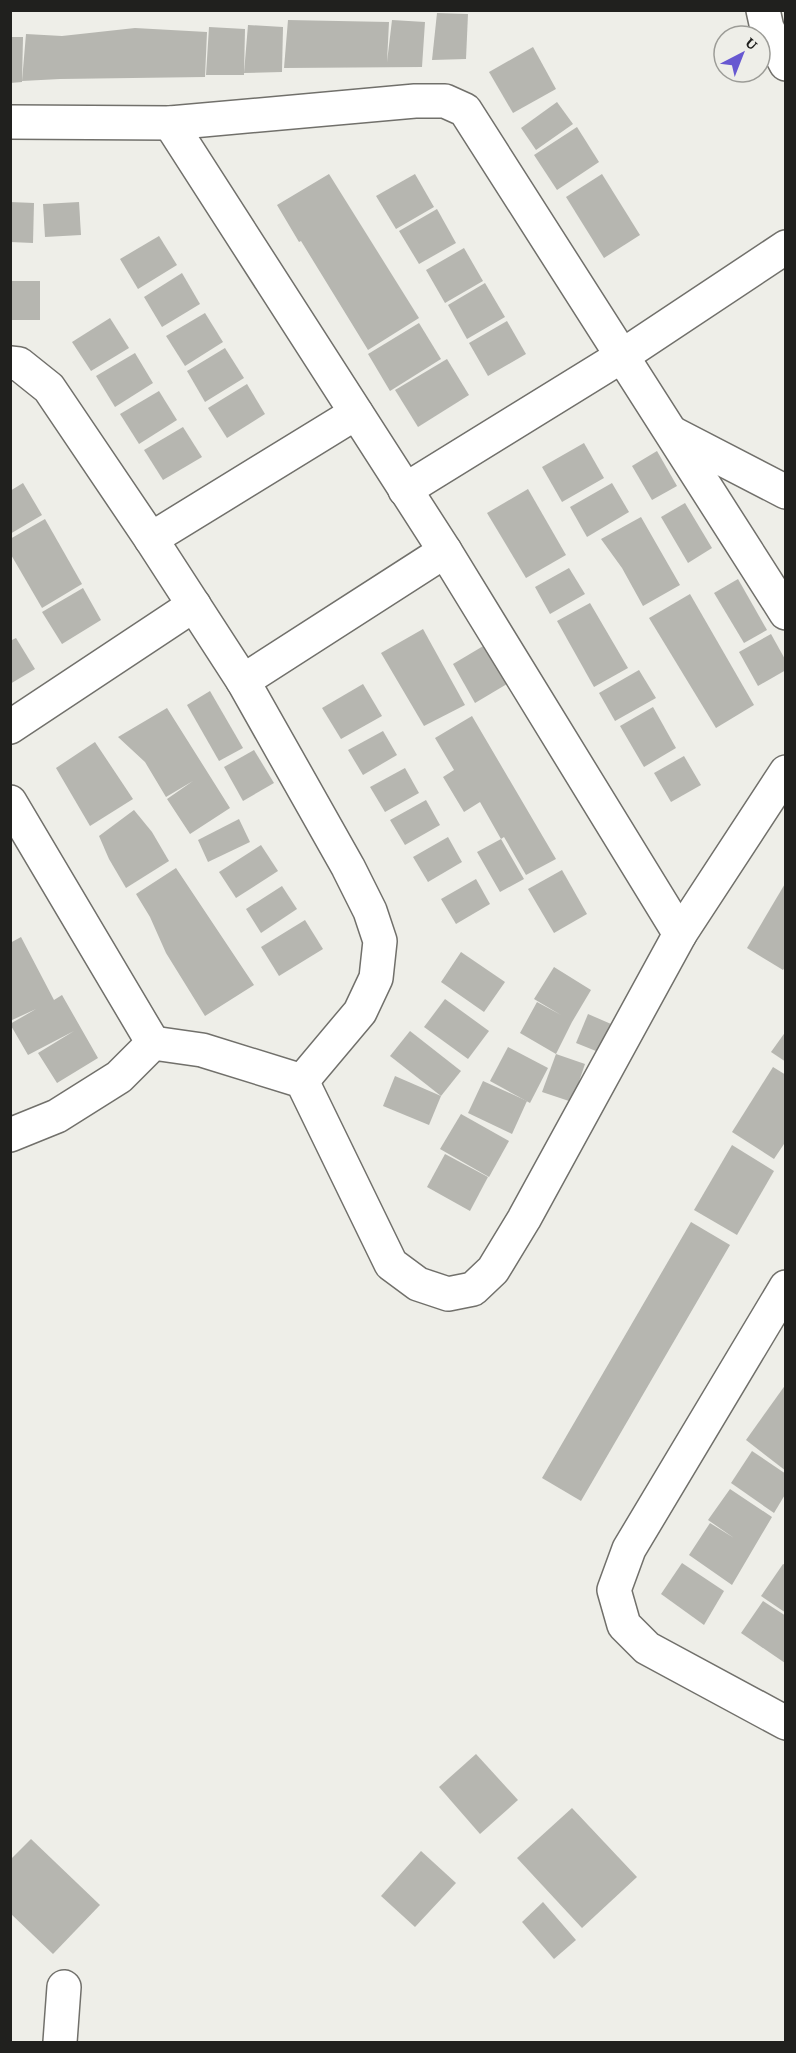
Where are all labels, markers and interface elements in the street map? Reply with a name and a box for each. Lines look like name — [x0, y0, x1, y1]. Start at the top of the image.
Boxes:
north arrow — [712, 24, 772, 84]
text: U — [742, 33, 761, 53]

